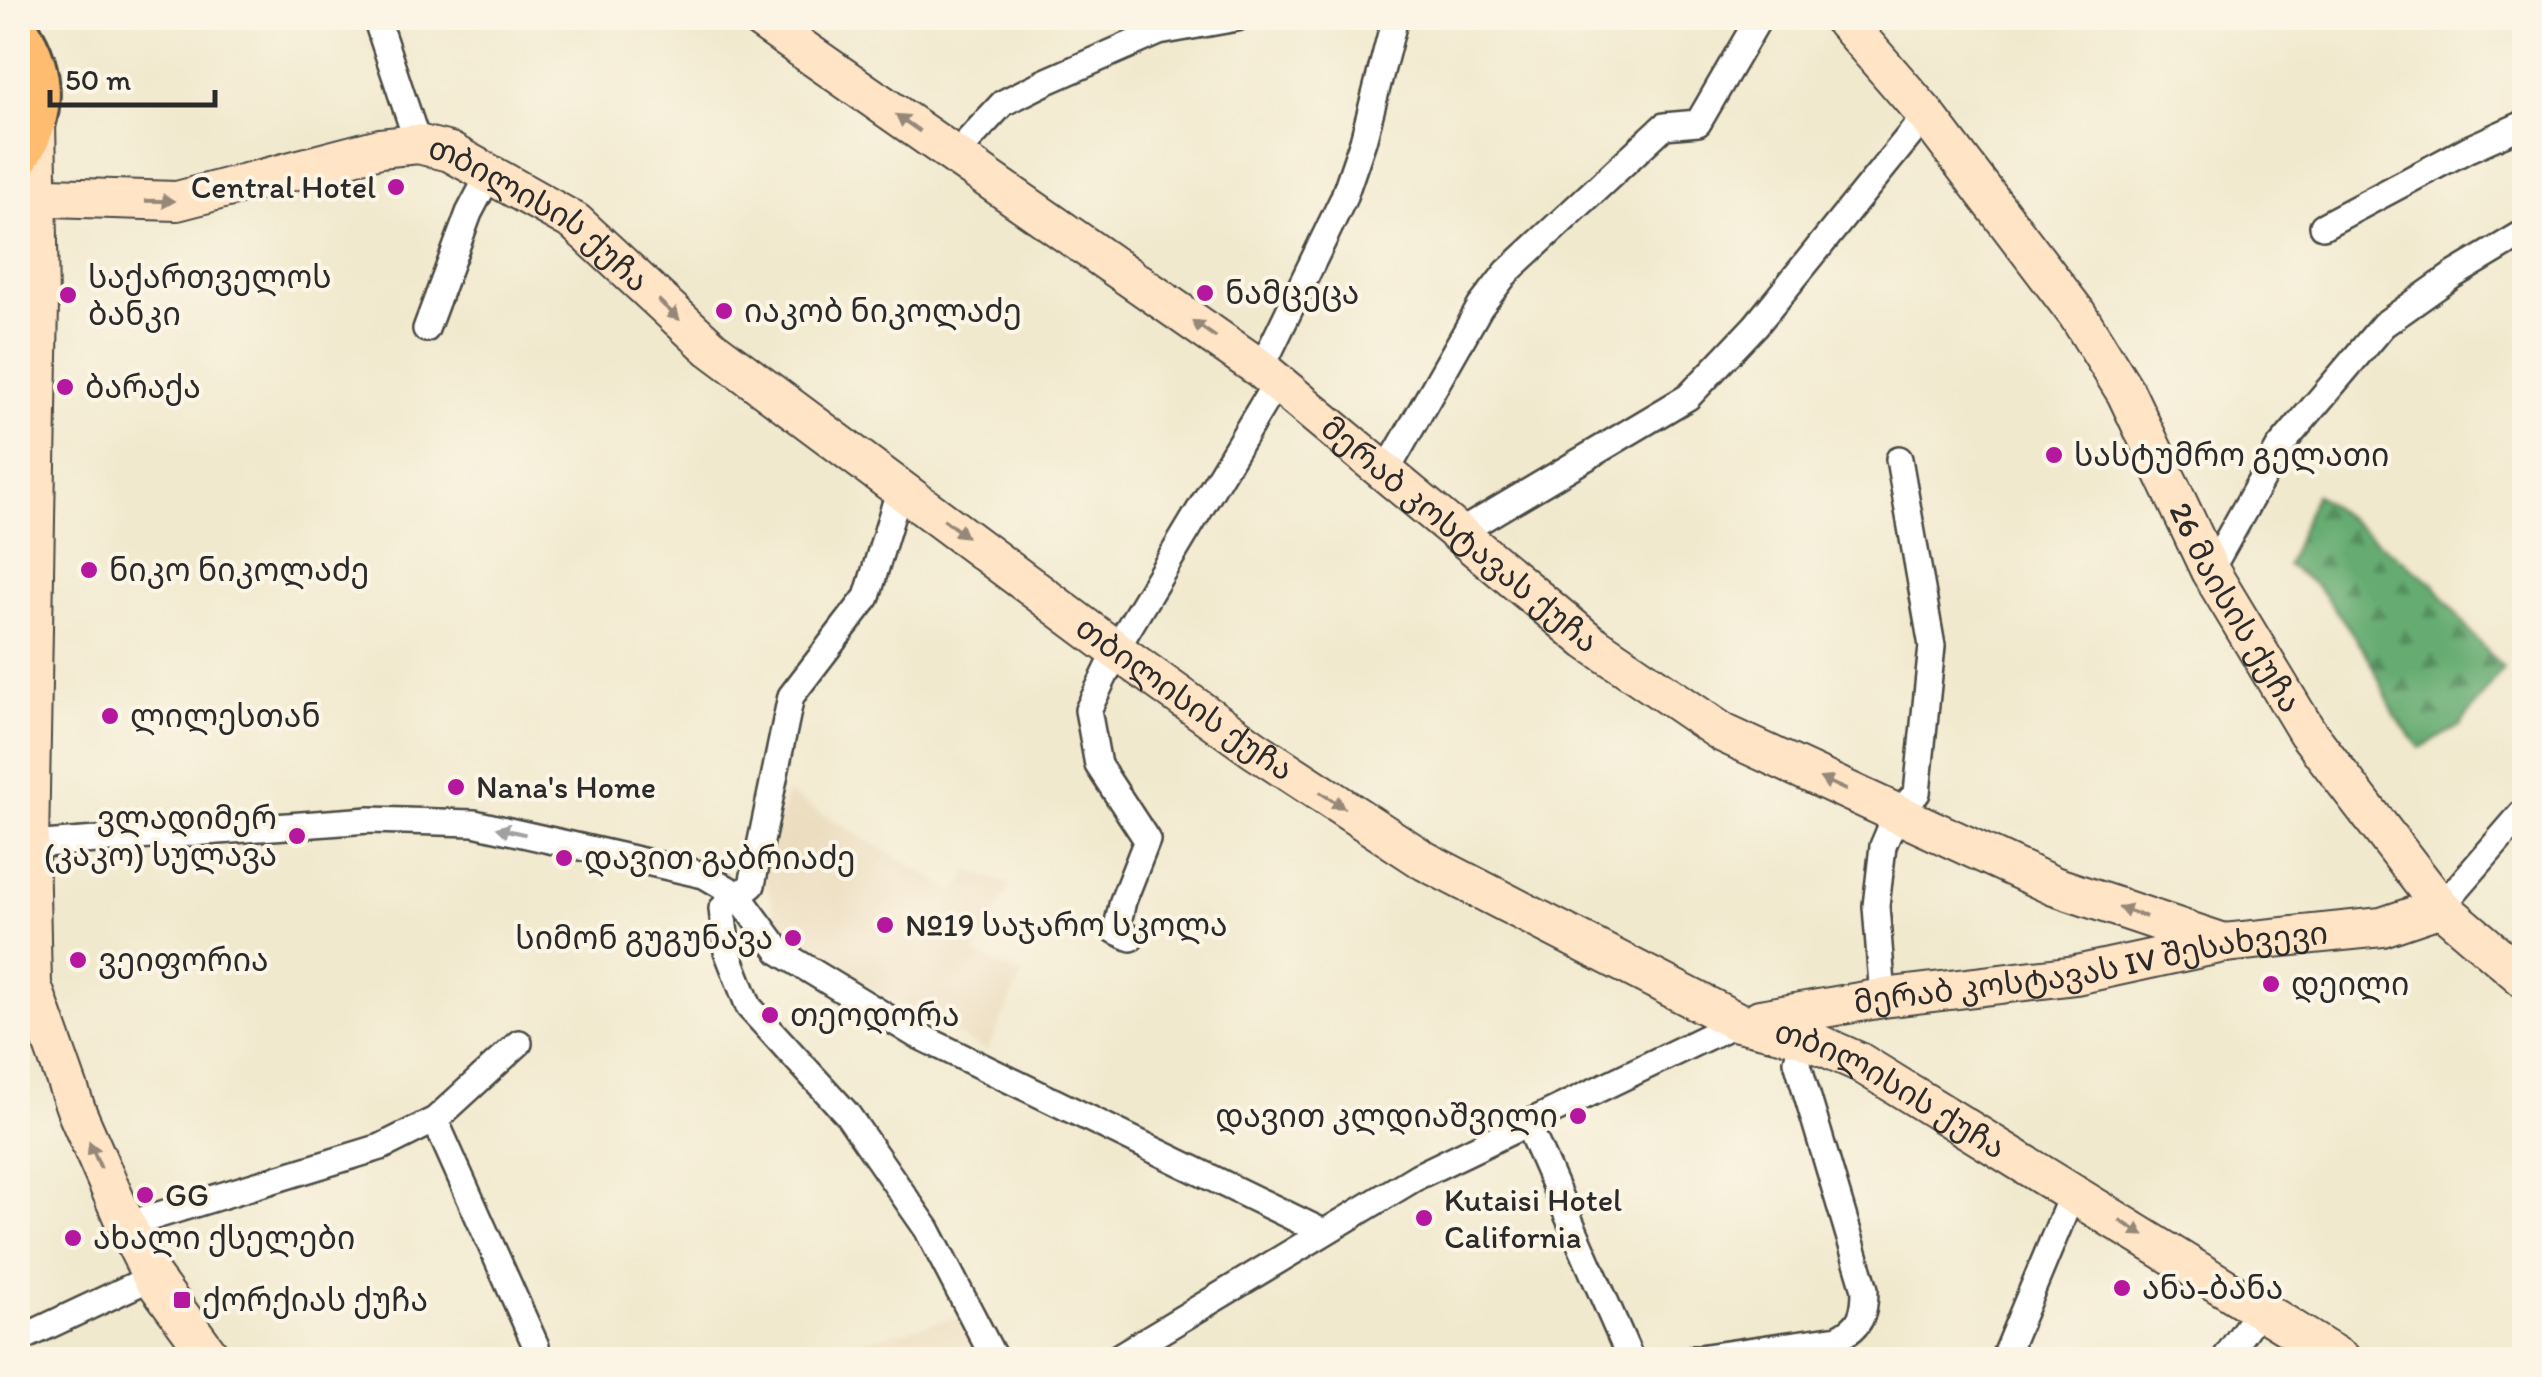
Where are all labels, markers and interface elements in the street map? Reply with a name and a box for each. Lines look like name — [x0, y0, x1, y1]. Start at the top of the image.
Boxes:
scale bar — [50, 45, 215, 107]
text: 50 m — [65, 61, 131, 98]
one-way arrow — [895, 114, 922, 133]
street label: თბილისის ქუჩა — [425, 128, 657, 300]
place label: Central Hotel — [191, 168, 376, 206]
marker: Central Hotel — [385, 176, 407, 198]
one-way arrow — [144, 193, 176, 209]
place label: საქართველოს ბანკი — [88, 258, 332, 333]
place label: ნამცეცა — [1225, 274, 1359, 312]
marker: ნამცეცა — [1194, 282, 1216, 304]
marker: საქართველოს ბანკი — [57, 284, 79, 306]
place label: იაკობ ნიკოლაძე — [744, 292, 1022, 331]
one-way arrow — [656, 298, 681, 320]
marker: იაკობ ნიკოლაძე — [713, 300, 735, 322]
one-way arrow — [1190, 320, 1217, 339]
place label: ბარაქა — [85, 368, 201, 406]
marker: ბარაქა — [54, 376, 76, 398]
street label: მერაბ კოსტავას ქუჩა — [1314, 408, 1606, 661]
place label: სასტუმრო გელათი — [2074, 436, 2389, 475]
marker: სასტუმრო გელათი — [2043, 444, 2065, 466]
street label: 26 მაისის ქუჩა — [2161, 496, 2310, 719]
one-way arrow — [942, 518, 968, 538]
place label: ნიკო ნიკოლაძე — [109, 551, 369, 590]
marker: ნიკო ნიკოლაძე — [78, 559, 100, 581]
street label: თბილისის ქუჩა — [1068, 608, 1301, 789]
place label: ლილესთან — [130, 697, 321, 736]
marker: ლილესთან — [99, 705, 121, 727]
place label: Nana's Home — [476, 768, 656, 806]
one-way arrow — [1819, 775, 1848, 792]
marker: Nana's Home — [445, 776, 467, 798]
one-way arrow — [1318, 790, 1346, 809]
place label: ვლადიმერ (კაკო) სულავა — [44, 799, 277, 875]
one-way arrow — [495, 823, 526, 838]
marker: ვლადიმერ (კაკო) სულავა — [286, 825, 308, 847]
place label: დავით გაბრიაძე — [584, 839, 856, 878]
marker: დავით გაბრიაძე — [553, 847, 575, 869]
one-way arrow — [2116, 904, 2146, 919]
place label: №19 საჯარო სკოლა — [905, 906, 1228, 945]
marker: №19 საჯარო სკოლა — [874, 914, 896, 936]
street label: მერაბ კოსტავას IV შესახვევი — [1851, 914, 2330, 1022]
place label: სიმონ გუგუნავა — [515, 919, 773, 957]
marker: სიმონ გუგუნავა — [782, 927, 804, 949]
place label: ვეიფორია — [98, 941, 269, 979]
marker: ვეიფორია — [67, 949, 89, 971]
place label: დეილი — [2291, 965, 2409, 1004]
marker: დეილი — [2260, 973, 2282, 995]
place label: თეოდორა — [790, 996, 960, 1035]
marker: თეოდორა — [759, 1004, 781, 1026]
street label: თბილისის ქუჩა — [1771, 1012, 2013, 1167]
place label: დავით კლდიაშვილი — [1215, 1097, 1558, 1136]
marker: დავით კლდიაშვილი — [1567, 1105, 1589, 1127]
one-way arrow — [87, 1140, 103, 1170]
place label: GG — [165, 1176, 209, 1214]
place label: Kutaisi Hotel California — [1444, 1181, 1622, 1256]
marker: GG — [134, 1184, 156, 1206]
marker: Kutaisi Hotel California — [1413, 1207, 1435, 1229]
place label: ახალი ქსელები — [93, 1219, 355, 1258]
one-way arrow — [2118, 1219, 2146, 1236]
marker: ახალი ქსელები — [62, 1227, 84, 1249]
place label: ანა-ბანა — [2142, 1269, 2283, 1307]
marker: ანა-ბანა — [2111, 1277, 2133, 1299]
place label: ქორქიას ქუჩა — [202, 1281, 428, 1319]
marker: ქორქიას ქუჩა — [171, 1289, 193, 1311]

